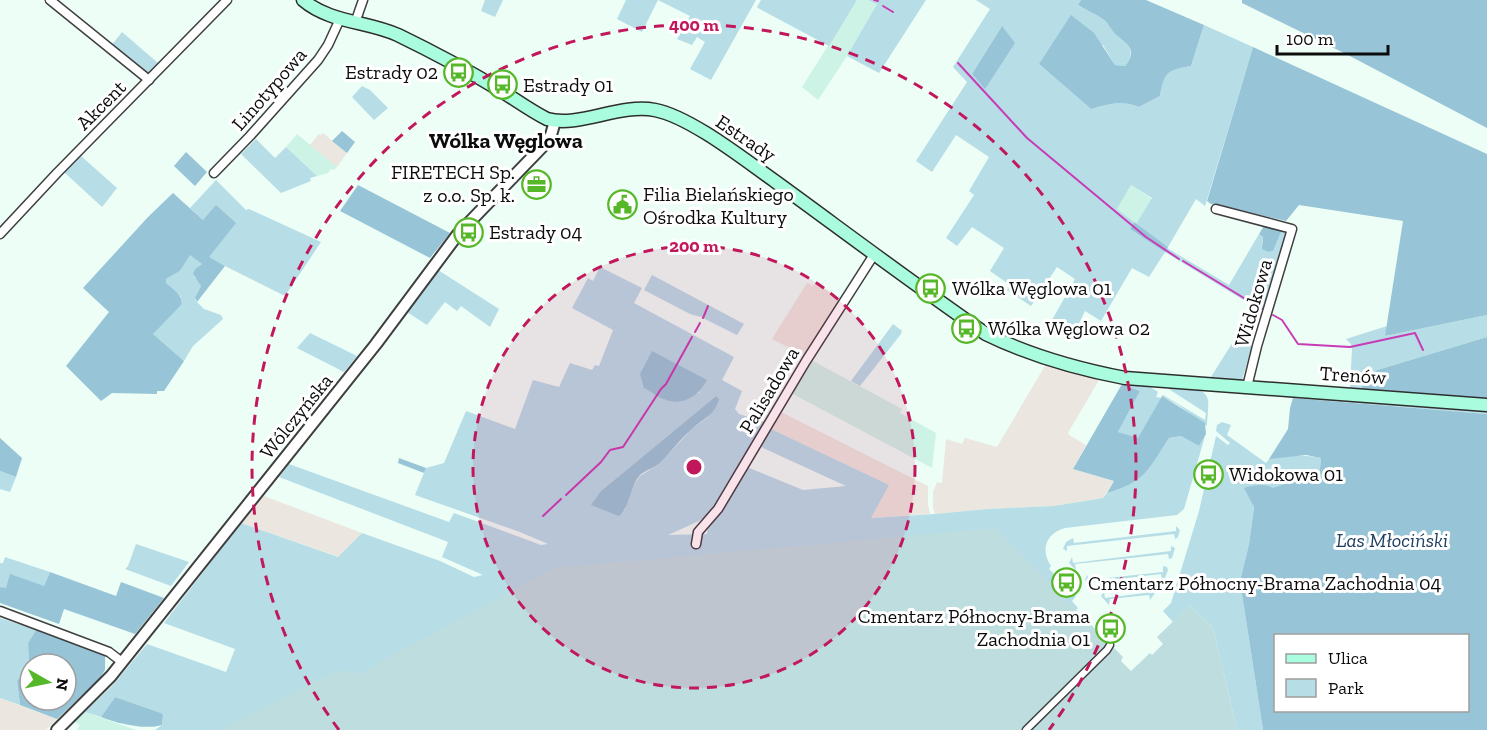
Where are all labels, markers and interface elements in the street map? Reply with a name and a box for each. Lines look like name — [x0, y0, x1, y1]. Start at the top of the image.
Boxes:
text: 400 m — [669, 14, 719, 36]
scale bar — [1277, 18, 1388, 56]
text: 100 m — [1286, 28, 1334, 50]
street label: Linotypowa — [227, 42, 312, 135]
bus stop icon: Estrady 02 — [443, 56, 475, 88]
place label: Estrady 02 — [345, 60, 438, 84]
bus stop icon: Estrady 01 — [486, 69, 518, 101]
place label: Estrady 01 — [523, 73, 614, 97]
street label: Akcent — [71, 75, 131, 135]
street label: Estrady — [712, 109, 781, 167]
district label: Wólka Węglowa — [429, 127, 583, 154]
place label: FIRETECH Sp. z o.o. Sp. k. — [391, 160, 515, 207]
office icon: FIRETECH Sp. z o.o. Sp. k. — [520, 168, 552, 200]
place label: Filia Bielańskiego Ośrodka Kultury — [643, 182, 794, 229]
public building icon: Filia Bielańskiego Ośrodka Kultury — [606, 189, 638, 221]
bus stop icon: Estrady 04 — [452, 216, 484, 248]
place label: Estrady 04 — [489, 220, 583, 244]
text: 200 m — [669, 235, 719, 257]
street label: Widokowa — [1229, 256, 1277, 350]
bus stop icon: Wólka Węglowa 01 — [915, 272, 947, 304]
place label: Wólka Węglowa 01 — [952, 276, 1112, 300]
bus stop icon: Wólka Węglowa 02 — [951, 312, 983, 344]
place label: Wólka Węglowa 02 — [988, 316, 1150, 340]
street label: Palisadowa — [734, 342, 804, 437]
street label: Trenów — [1319, 361, 1388, 389]
street label: Wólczyńska — [254, 368, 338, 463]
centre of rings — [684, 457, 704, 477]
bus stop icon: Widokowa 01 — [1192, 458, 1224, 490]
place label: Widokowa 01 — [1229, 462, 1343, 486]
park label: Las Młociński — [1336, 528, 1448, 552]
bus stop icon: Cmentarz Północny-Brama Zachodnia 04 — [1051, 567, 1083, 599]
place label: Cmentarz Północny-Brama Zachodnia 04 — [1088, 571, 1441, 595]
place label: Cmentarz Północny-Brama Zachodnia 01 — [858, 604, 1090, 651]
bus stop icon: Cmentarz Północny-Brama Zachodnia 01 — [1095, 612, 1127, 644]
legend — [1274, 634, 1469, 712]
text: Ulica — [1328, 647, 1368, 669]
north arrow — [18, 652, 78, 712]
text: N — [52, 677, 73, 692]
text: Park — [1328, 677, 1364, 699]

